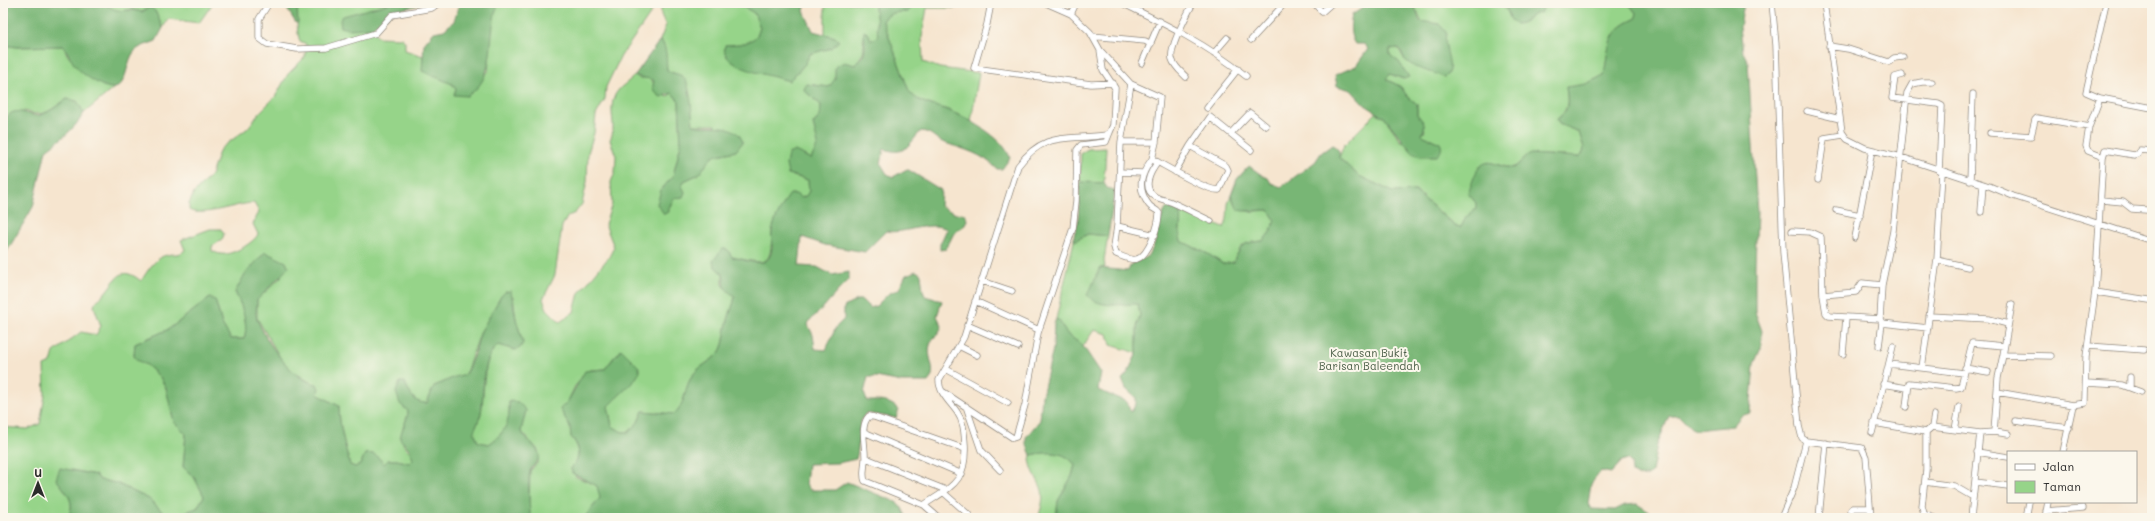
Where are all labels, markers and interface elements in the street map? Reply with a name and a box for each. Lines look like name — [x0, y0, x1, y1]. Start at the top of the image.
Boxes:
park label: Kawasan Bukit Barisan Baleendah — [1319, 345, 1419, 373]
legend — [2007, 451, 2137, 503]
text: Jalan — [2043, 458, 2074, 474]
north arrow — [18, 463, 58, 503]
text: U — [34, 465, 42, 480]
text: Taman — [2043, 478, 2081, 494]

